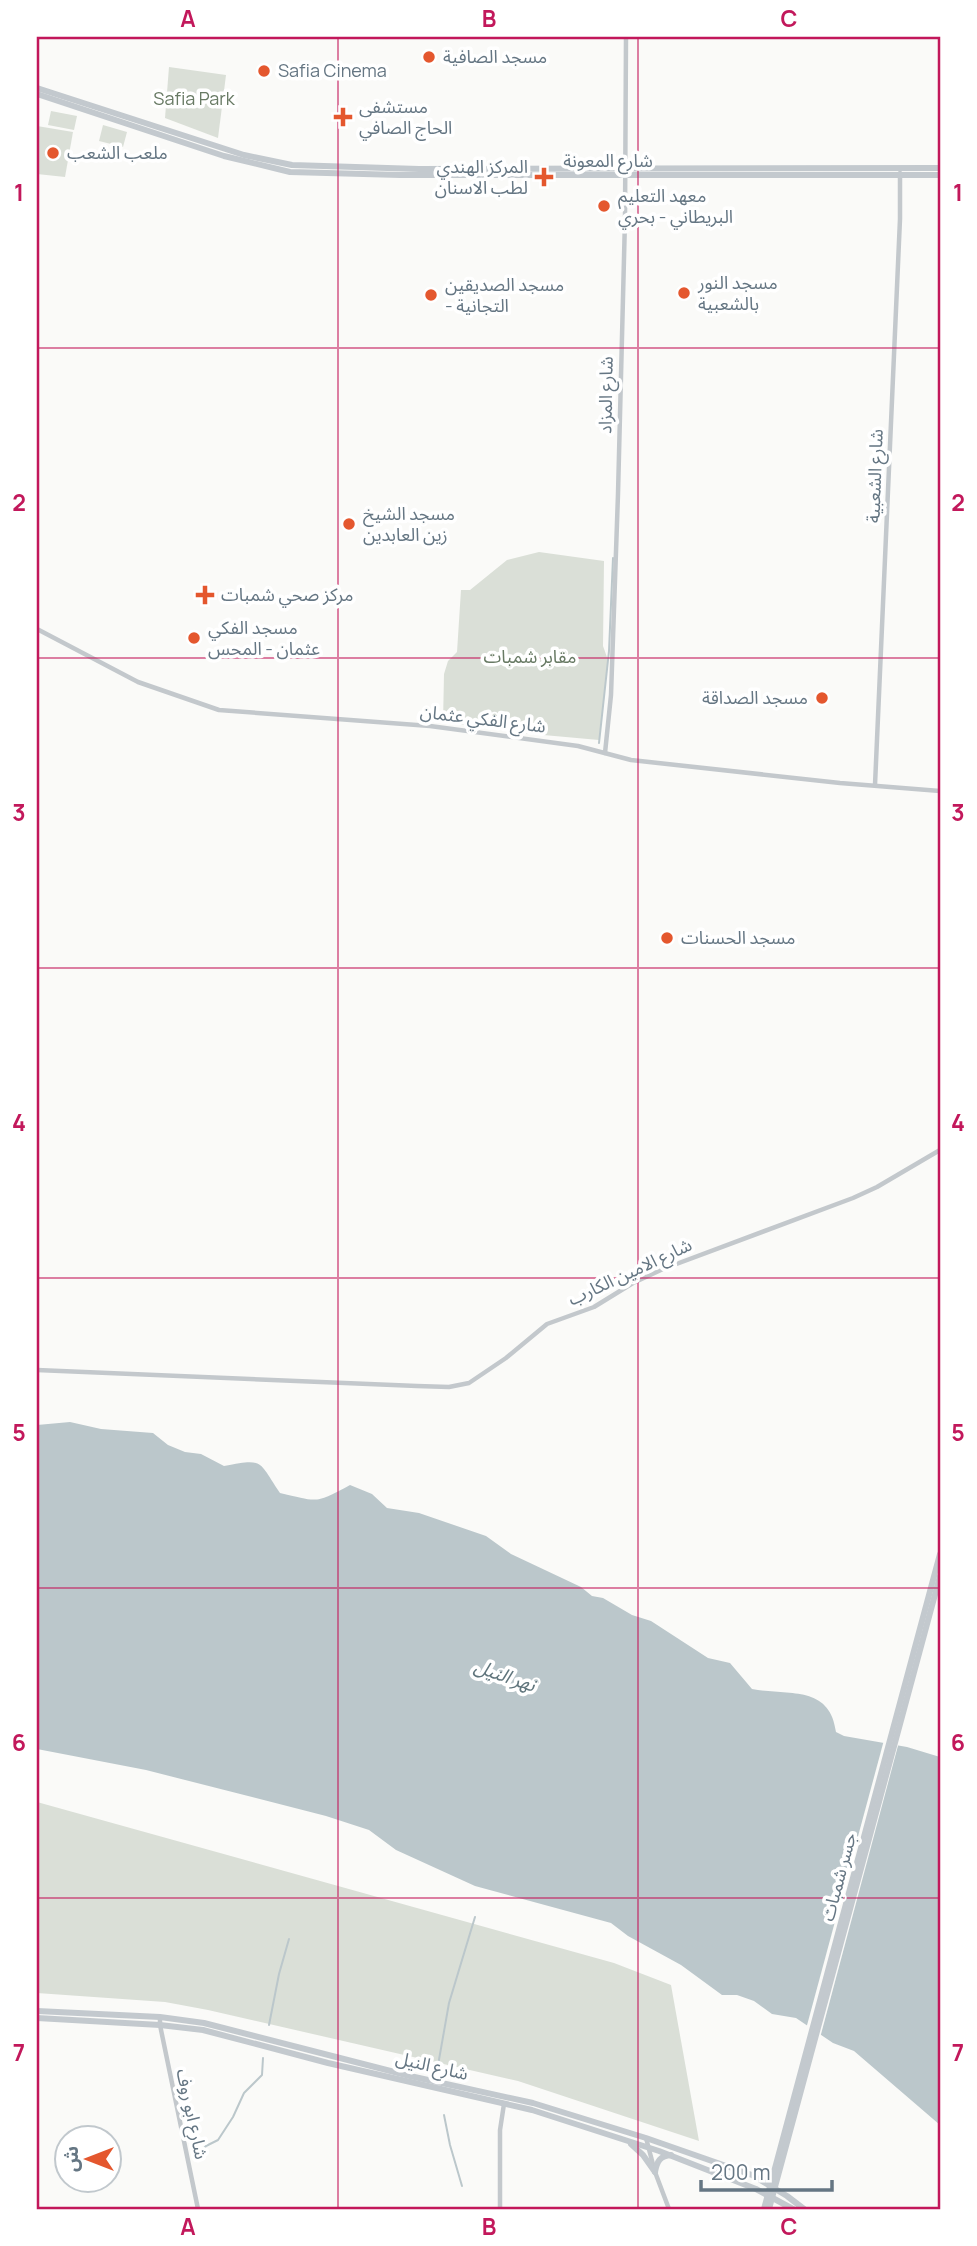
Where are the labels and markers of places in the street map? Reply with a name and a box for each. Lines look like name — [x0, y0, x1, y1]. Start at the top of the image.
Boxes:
place label: مسجد الصافية — [443, 44, 547, 68]
marker: مسجد الصافية — [421, 49, 437, 65]
place label: Safia Cinema — [278, 58, 387, 82]
marker: Safia Cinema — [256, 63, 272, 79]
place label: مستشفى الحاج الصافي — [359, 94, 452, 141]
marker: مستشفى الحاج الصافي — [333, 107, 353, 127]
place label: ملعب الشعب — [67, 140, 168, 164]
marker: ملعب الشعب — [45, 145, 61, 161]
place label: المركز الهندي لطب الاسنان — [435, 154, 528, 199]
marker: المركز الهندي لطب الاسنان — [534, 167, 554, 187]
place label: معهد التعليم البريطاني - بحري — [618, 183, 733, 230]
marker: معهد التعليم البريطاني - بحري — [596, 198, 612, 214]
place label: مسجد النور بالشعبية — [697, 270, 778, 315]
place label: مسجد الصديقين - التجانية — [445, 272, 564, 317]
marker: مسجد النور بالشعبية — [676, 285, 692, 301]
marker: مسجد الصديقين - التجانية — [423, 287, 439, 303]
place label: مسجد الشيخ زين العابدين — [363, 501, 455, 546]
marker: مسجد الشيخ زين العابدين — [341, 516, 357, 532]
place label: مركز صحي شمبات — [221, 582, 353, 608]
marker: مركز صحي شمبات — [195, 585, 215, 605]
place label: مسجد الفكي عثمان - المحس — [208, 615, 320, 660]
marker: مسجد الفكي عثمان - المحس — [186, 630, 202, 646]
place label: مسجد الصداقة — [702, 685, 808, 709]
marker: مسجد الصداقة — [814, 690, 830, 706]
place label: مسجد الحسنات — [681, 925, 795, 949]
marker: مسجد الحسنات — [659, 930, 675, 946]

